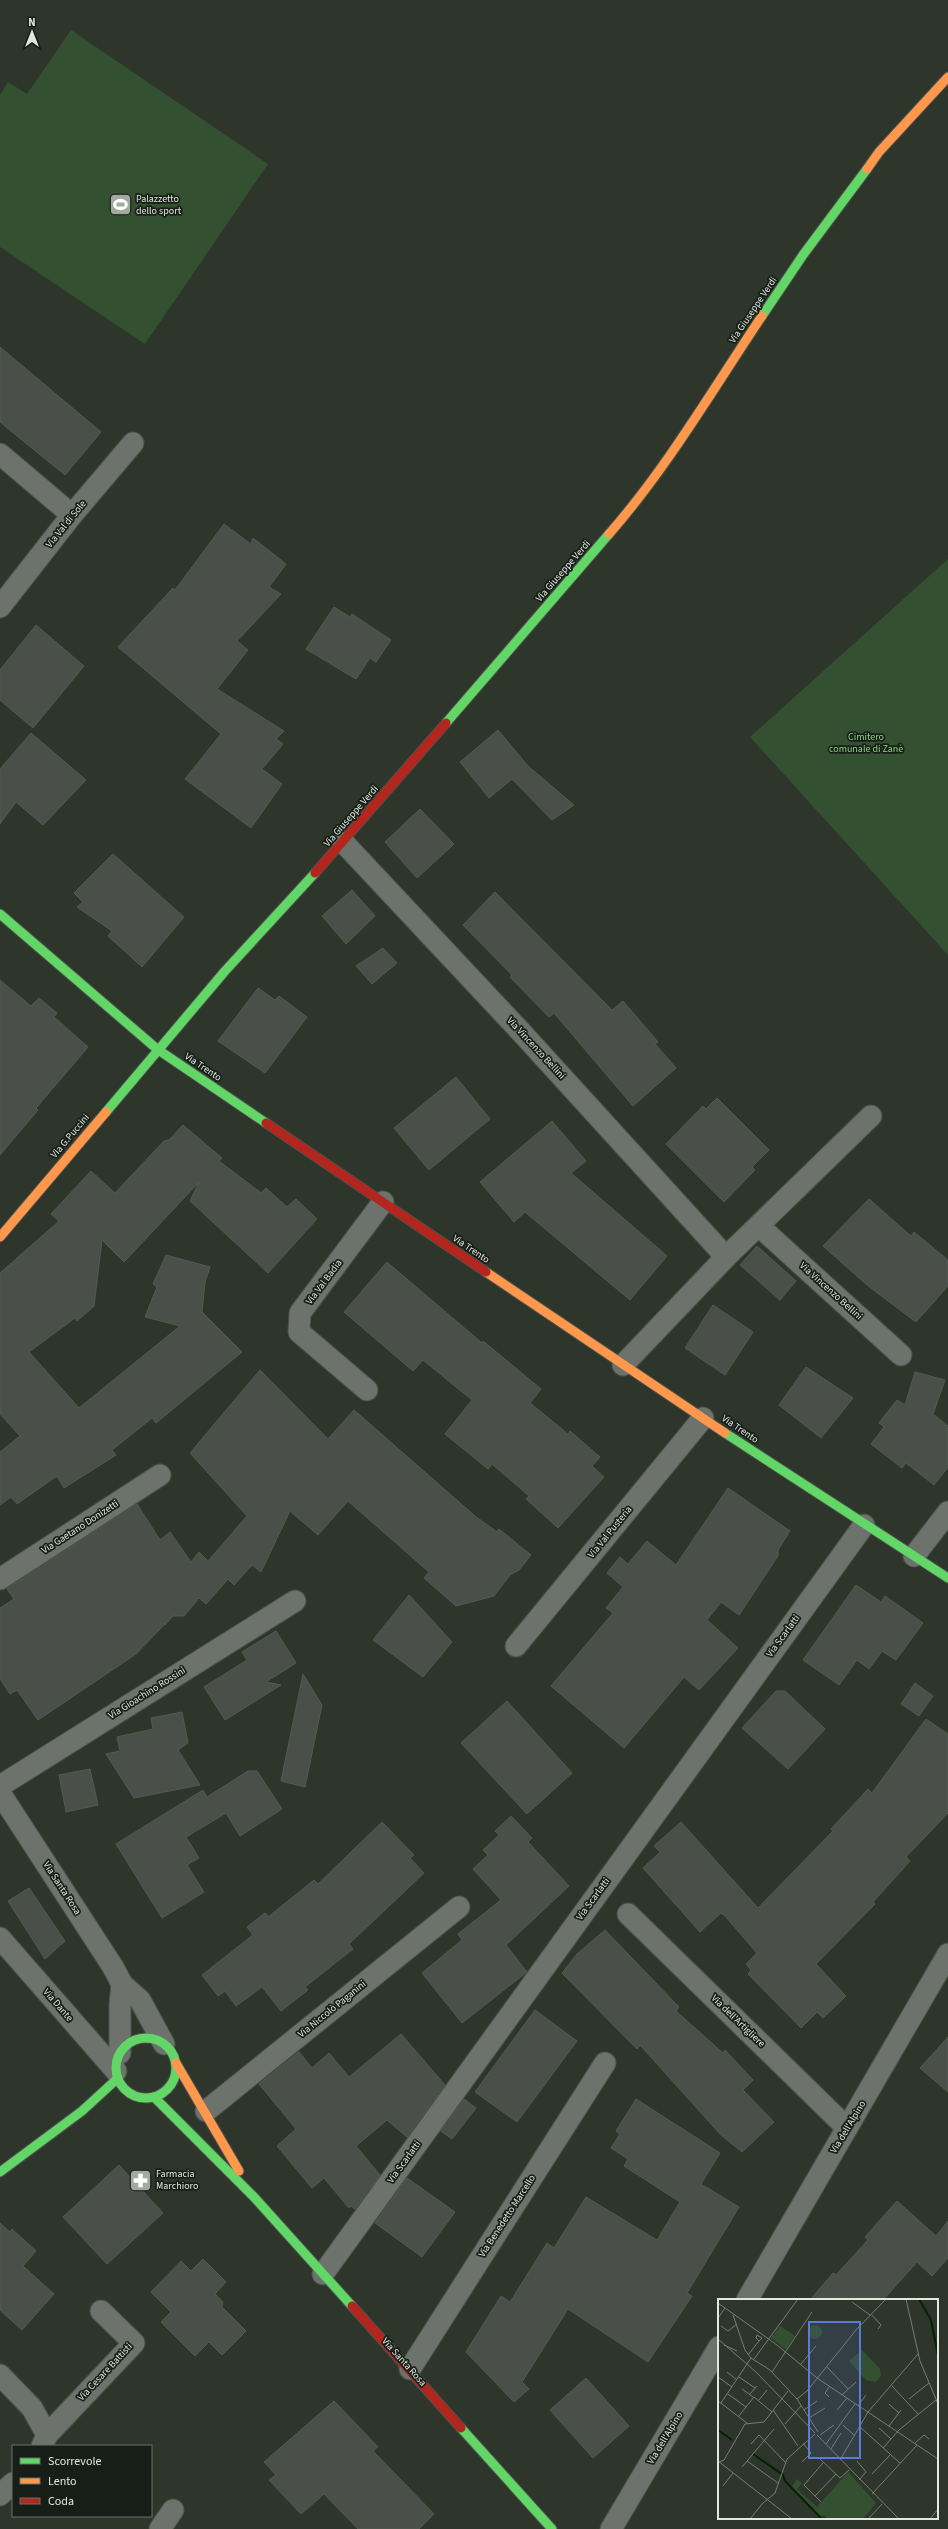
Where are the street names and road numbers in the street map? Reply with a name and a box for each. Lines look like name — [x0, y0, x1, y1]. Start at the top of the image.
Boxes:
street label: Via Giuseppe Verdi — [726, 274, 780, 346]
street label: Via Val di Sole — [42, 497, 90, 551]
street label: Via Giuseppe Verdi — [532, 537, 594, 605]
street label: Via Giuseppe Verdi — [320, 782, 382, 850]
street label: Via Vincenzo Bellini — [503, 1014, 569, 1082]
street label: Via Trento — [182, 1049, 224, 1085]
street label: Via G.Puccini — [47, 1111, 93, 1161]
street label: Via Trento — [450, 1231, 492, 1267]
street label: Via Val Badia — [302, 1257, 346, 1307]
street label: Via Vincenzo Bellini — [796, 1259, 866, 1323]
street label: Via Trento — [719, 1411, 761, 1447]
street label: Via Gaetano Donizetti — [39, 1497, 121, 1557]
street label: Via Val Pusteria — [585, 1503, 635, 1561]
street label: Via Scarlatti — [763, 1612, 803, 1660]
street label: Via Gioachino Rossini — [106, 1664, 188, 1722]
street label: Via Santa Rosa — [40, 1859, 84, 1917]
street label: Via Scarlatti — [573, 1875, 613, 1923]
street label: Via Niccolò Paganini — [295, 1977, 369, 2041]
street label: Via Dante — [40, 1985, 76, 2025]
street label: Via dell'Artigliere — [708, 1992, 768, 2050]
street label: Via dell'Alpino — [827, 2098, 869, 2156]
street label: Via Scarlatti — [384, 2138, 424, 2186]
street label: Via Benedetto Marcello — [475, 2172, 539, 2260]
street label: Via Santa Rosa — [378, 2335, 430, 2389]
street label: Via Cesare Battisti — [74, 2340, 136, 2404]
street label: Via dell'Alpino — [644, 2409, 686, 2467]

